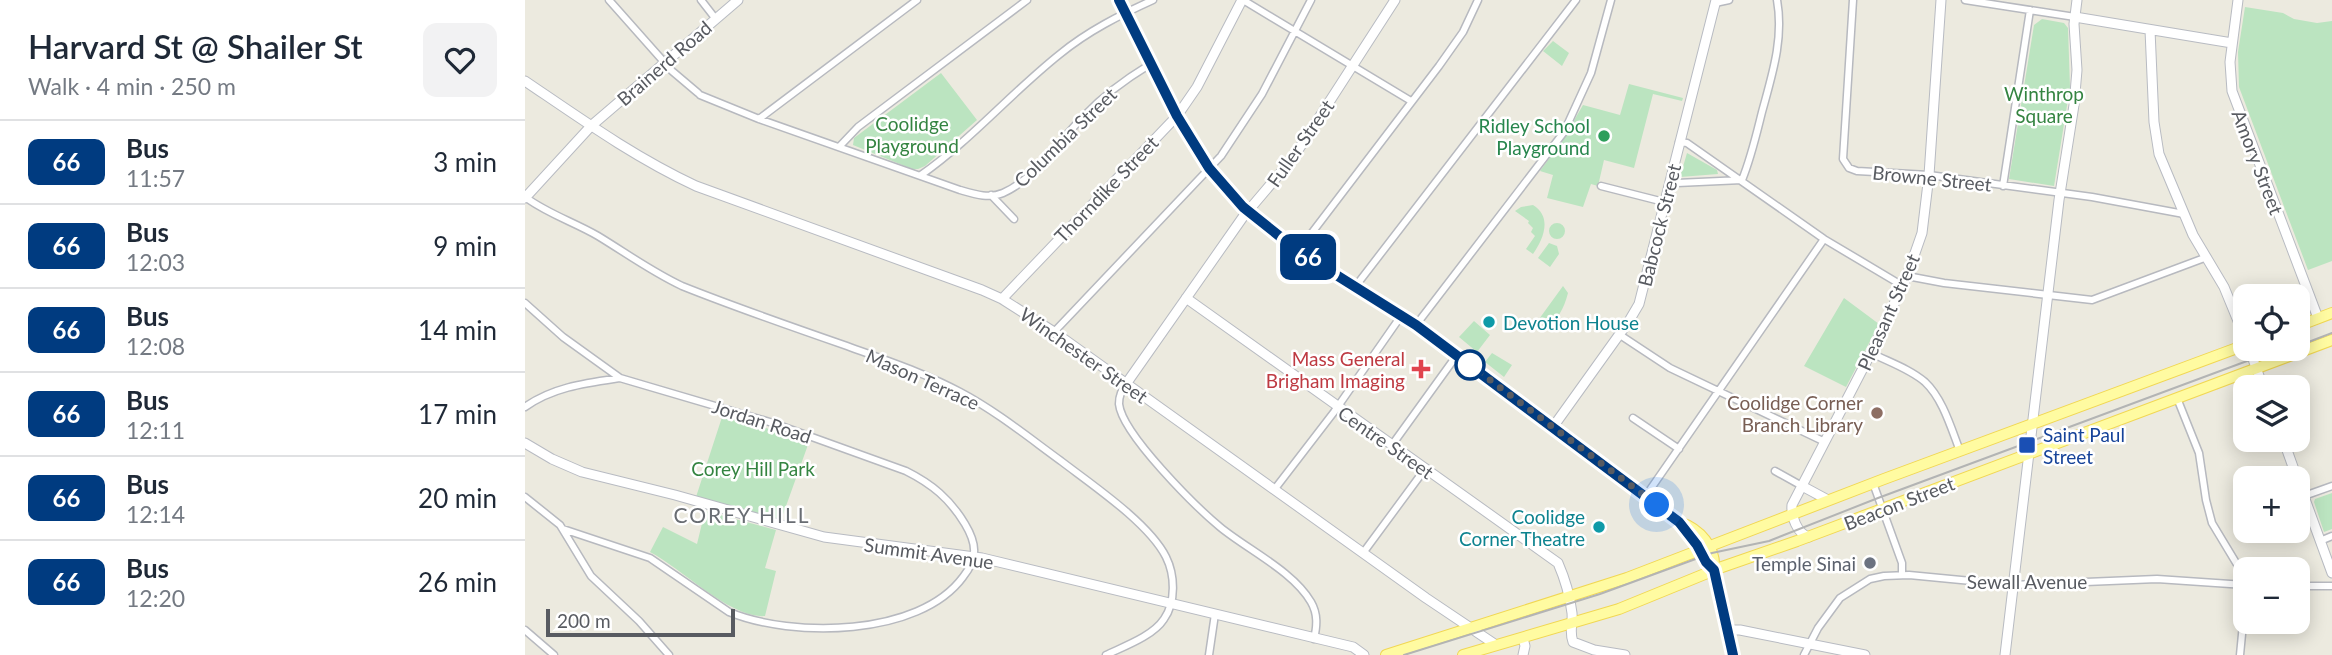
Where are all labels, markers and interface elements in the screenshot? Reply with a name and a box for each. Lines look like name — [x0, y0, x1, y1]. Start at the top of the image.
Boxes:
street label: Brainerd Road — [612, 16, 716, 110]
button: heart — [423, 23, 497, 97]
text: Harvard St @ Shailer St — [28, 26, 363, 66]
text: Walk · 4 min · 250 m — [28, 72, 236, 100]
street label: Columbia Street — [1009, 82, 1121, 192]
park label: Winthrop Square — [2004, 82, 2084, 127]
street label: Fuller Street — [1262, 95, 1338, 191]
street label: Amory Street — [2227, 106, 2289, 218]
park label: Coolidge Playground — [865, 112, 959, 157]
place label: Ridley School Playground — [1479, 114, 1590, 159]
marker: Ridley School Playground — [1596, 128, 1612, 144]
street label: Thorndike Street — [1049, 131, 1163, 247]
text: Bus — [126, 132, 169, 164]
text: 3 min — [433, 146, 497, 178]
text: 66 — [53, 147, 80, 176]
street label: Browne Street — [1871, 160, 1993, 196]
street label: Babcock Street — [1633, 161, 1685, 289]
text: 11:57 — [126, 164, 185, 192]
text: Bus — [126, 216, 169, 248]
text: 9 min — [433, 230, 497, 262]
text: 66 — [53, 231, 80, 260]
line badge: 66 — [1277, 234, 1339, 280]
text: 66 — [1294, 242, 1322, 271]
text: 12:03 — [126, 248, 185, 276]
street label: Pleasant Street — [1852, 250, 1924, 374]
map controls — [2233, 284, 2310, 634]
button: locate — [2233, 284, 2310, 361]
text: Bus — [126, 300, 169, 332]
street label: Winchester Street — [1016, 302, 1153, 408]
place label: Devotion House — [1503, 311, 1639, 334]
text: 14 min — [418, 314, 497, 346]
marker: Devotion House — [1481, 314, 1497, 330]
text: 66 — [53, 315, 80, 344]
text: 12:08 — [126, 332, 185, 360]
street label: Mason Terrace — [863, 344, 983, 414]
place label: Mass General Brigham Imaging — [1266, 347, 1405, 392]
unlabelled marker — [1455, 350, 1485, 380]
marker: Mass General Brigham Imaging — [1411, 359, 1431, 379]
button: layers — [2233, 375, 2310, 452]
text: Bus — [126, 384, 169, 416]
place label: Coolidge Corner Branch Library — [1727, 391, 1863, 436]
street label: Jordan Road — [710, 394, 814, 448]
text: 17 min — [418, 398, 497, 430]
text: 66 — [53, 399, 80, 428]
street label: Centre Street — [1334, 401, 1438, 483]
marker: Coolidge Corner Branch Library — [1869, 405, 1885, 421]
text: 12:11 — [126, 416, 185, 444]
place label: Saint Paul Street — [2043, 423, 2125, 468]
marker: Saint Paul Street — [2017, 435, 2037, 455]
park label: Corey Hill Park — [691, 457, 815, 480]
button: + — [2233, 466, 2310, 543]
text: Bus — [126, 468, 169, 500]
street label: Beacon Street — [1840, 471, 1958, 535]
text: 20 min — [418, 482, 497, 514]
text: 66 — [53, 483, 80, 512]
your location — [1639, 487, 1674, 522]
text: 12:14 — [126, 500, 185, 528]
district label: COREY HILL — [674, 502, 810, 527]
place label: Coolidge Corner Theatre — [1459, 505, 1585, 550]
marker: Coolidge Corner Theatre — [1591, 519, 1607, 535]
street label: Summit Avenue — [863, 533, 995, 573]
text: Bus — [126, 552, 169, 584]
place label: Temple Sinai — [1752, 552, 1856, 575]
marker: Temple Sinai — [1862, 555, 1878, 571]
button: − — [2233, 557, 2310, 634]
text: 26 min — [418, 566, 497, 598]
text: 66 — [53, 567, 80, 596]
street label: Sewall Avenue — [1967, 570, 2087, 593]
text: 12:20 — [126, 584, 185, 612]
scale bar — [546, 606, 735, 638]
text: 200 m — [557, 609, 611, 632]

